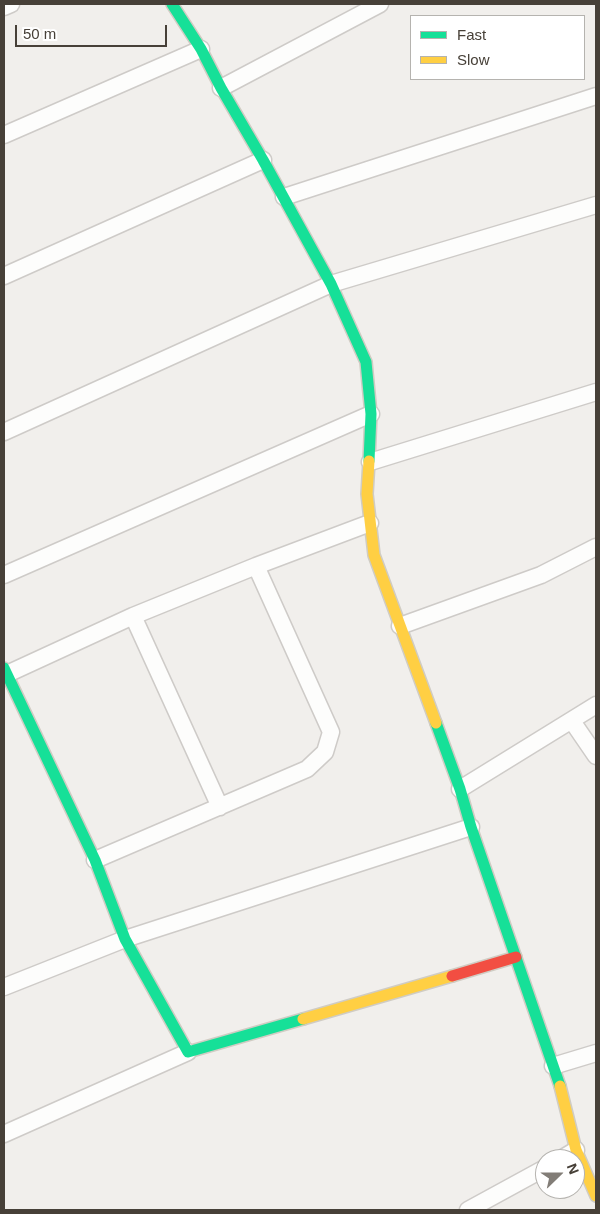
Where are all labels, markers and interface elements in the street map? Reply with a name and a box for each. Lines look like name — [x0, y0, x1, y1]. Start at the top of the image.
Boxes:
scale bar — [18, 15, 170, 47]
legend — [410, 15, 585, 80]
text: 50 m — [23, 25, 56, 42]
text: Fast — [457, 26, 486, 43]
text: Slow — [457, 51, 490, 68]
north arrow — [535, 1149, 585, 1199]
text: N — [564, 1161, 582, 1176]

